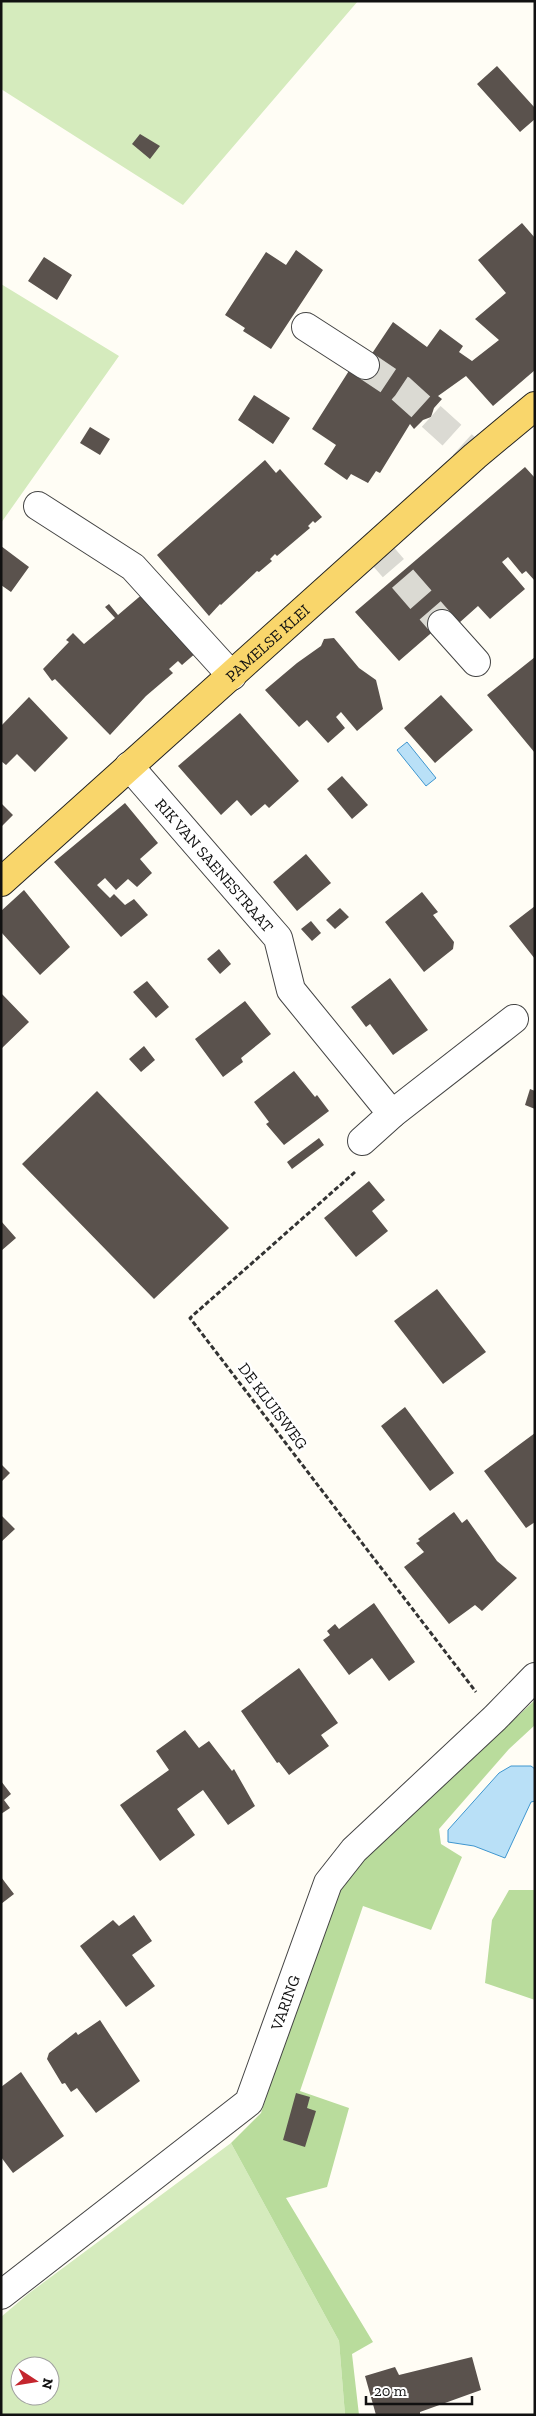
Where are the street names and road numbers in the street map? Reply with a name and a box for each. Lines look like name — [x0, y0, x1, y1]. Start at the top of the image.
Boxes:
street label: PAMELSE KLEI — [221, 600, 313, 685]
street label: RIK VAN SAENESTRAAT — [152, 794, 278, 936]
street label: DE KLUISWEG — [234, 1359, 312, 1453]
street label: VARING — [266, 1972, 304, 2034]

